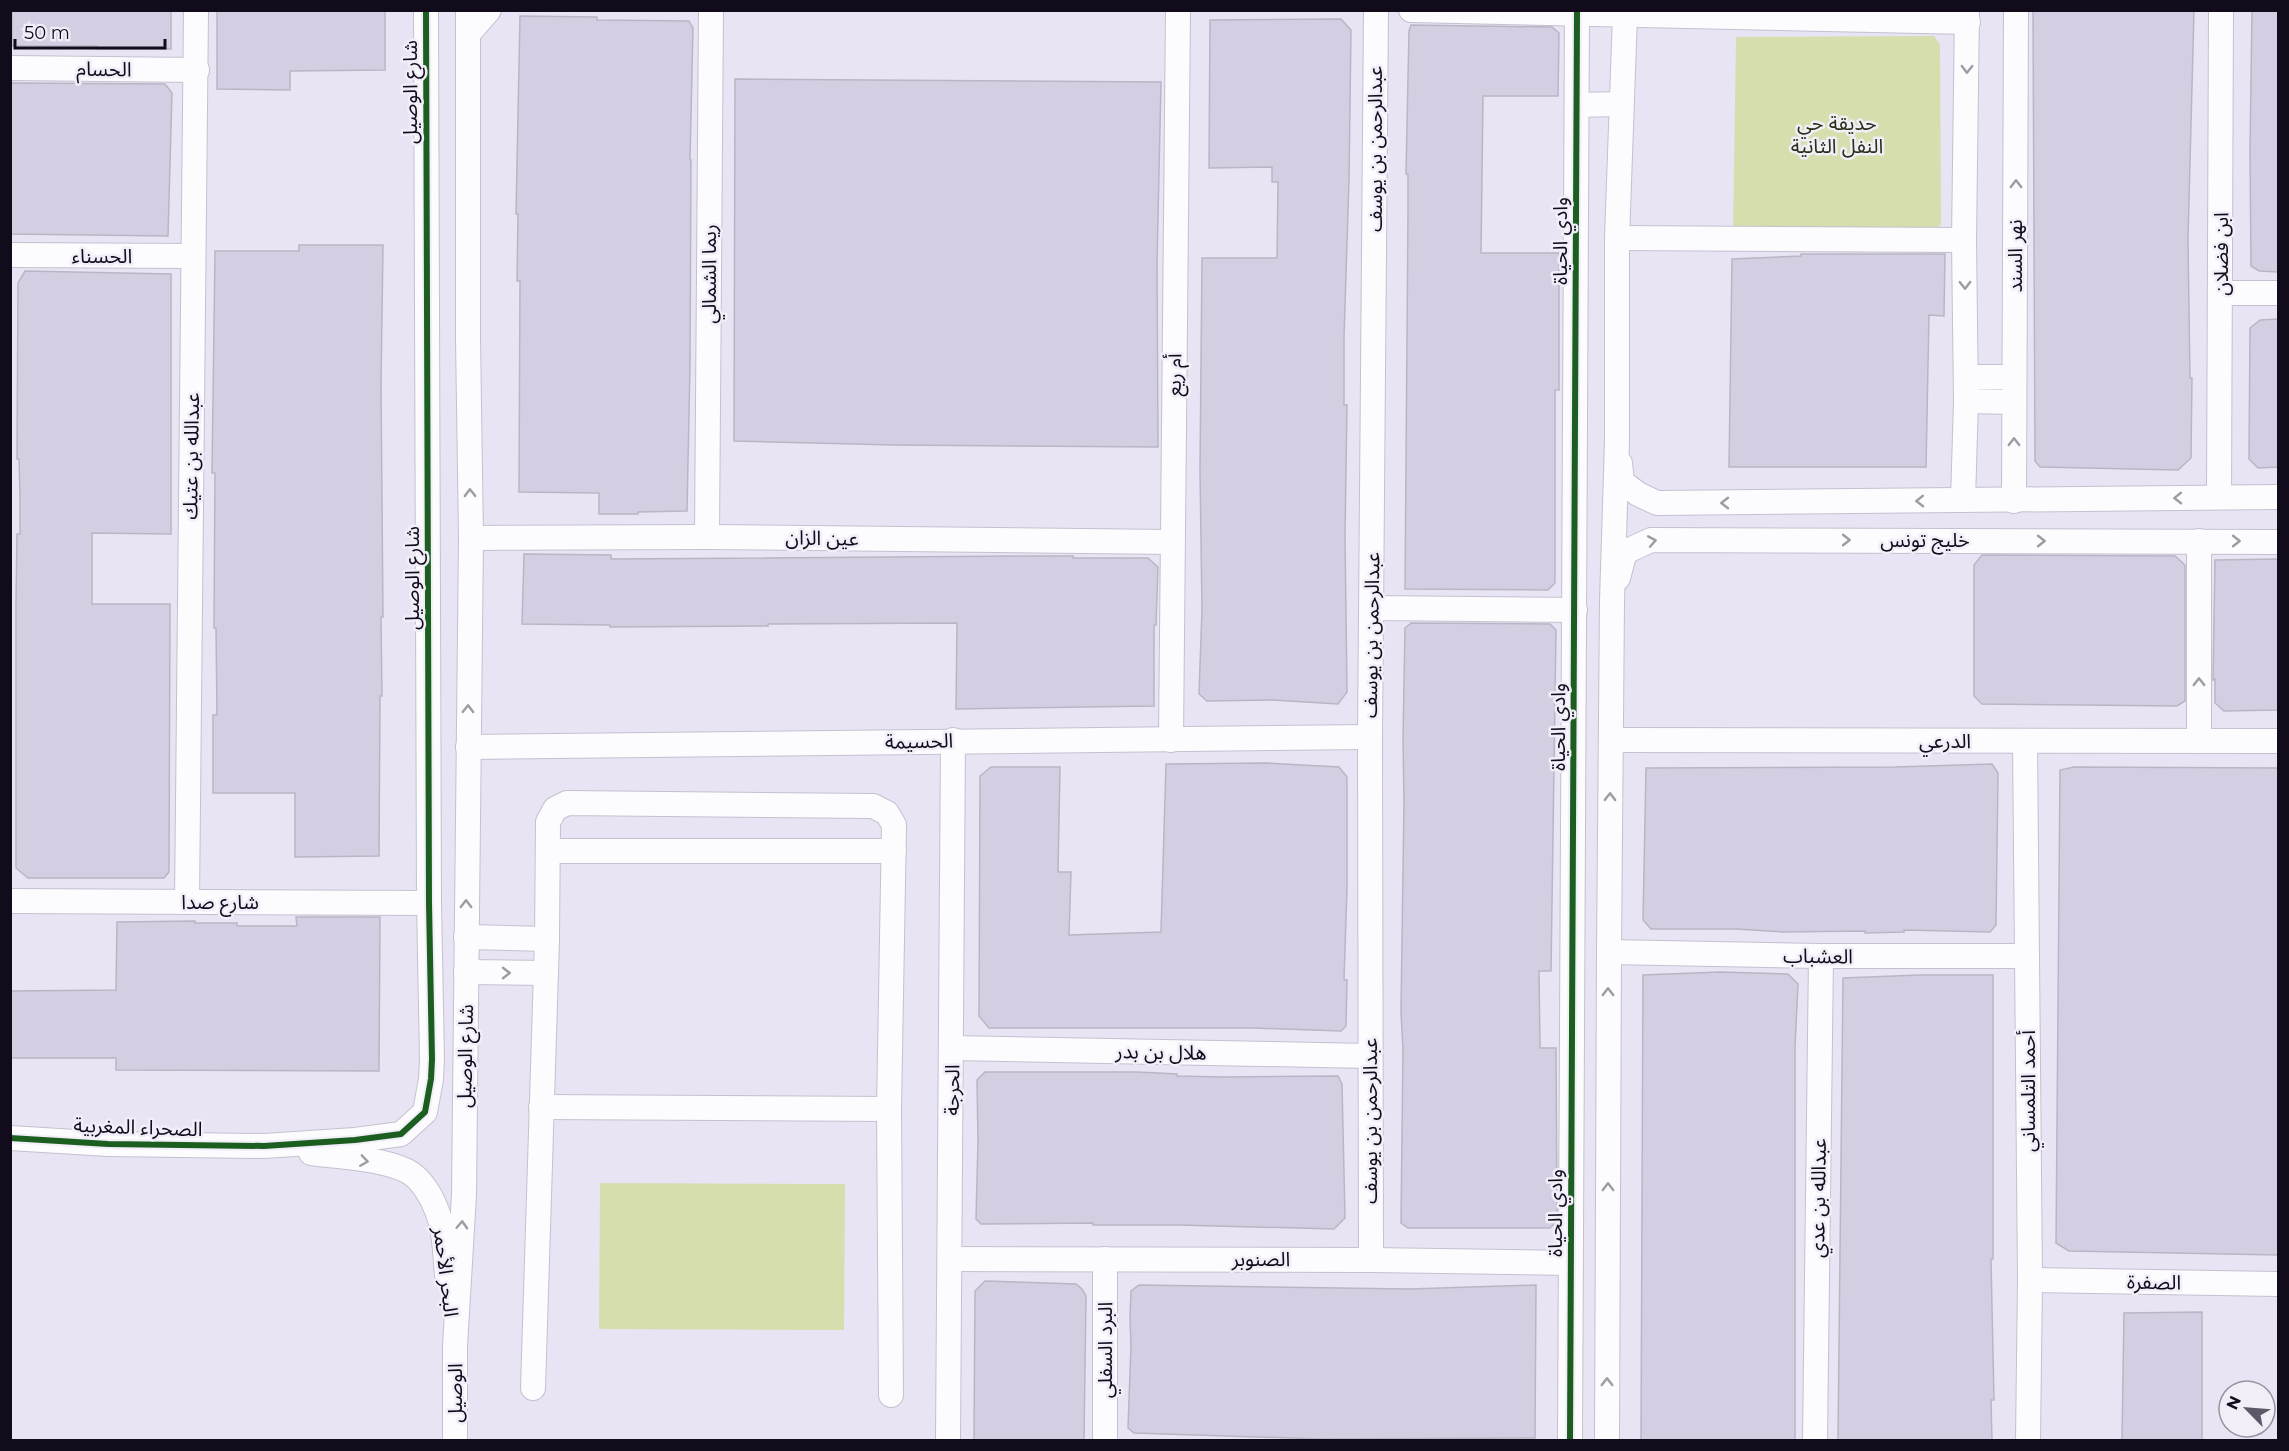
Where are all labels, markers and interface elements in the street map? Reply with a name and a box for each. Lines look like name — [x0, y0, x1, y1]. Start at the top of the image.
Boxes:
scale bar — [15, 12, 165, 50]
text: 50 m — [24, 22, 70, 44]
street label: شارع الوصيل — [398, 40, 425, 144]
street label: الحسام — [76, 57, 132, 84]
one-way arrow — [1961, 64, 1973, 73]
street label: عبدالرحمن بن يوسف — [1363, 66, 1387, 232]
park label: حديقة حي النفل الثانية — [1791, 111, 1883, 158]
one-way arrow — [2009, 180, 2022, 189]
street label: وادي الحياة — [1548, 197, 1576, 285]
street label: ابن فضلان — [2209, 212, 2233, 296]
street label: نهر السند — [2003, 219, 2027, 293]
street label: ريما الشمالي — [697, 224, 725, 324]
street label: الحسناء — [72, 244, 132, 268]
one-way arrow — [1958, 280, 1971, 289]
street label: أم ريع — [1162, 353, 1189, 397]
street label: عبدالله بن عتيك — [178, 392, 204, 520]
one-way arrow — [2008, 438, 2020, 447]
one-way arrow — [464, 488, 477, 497]
one-way arrow — [2174, 492, 2183, 504]
one-way arrow — [1916, 495, 1925, 507]
one-way arrow — [1721, 497, 1730, 509]
street label: عين الزان — [785, 525, 859, 551]
street label: شارع الوصيل — [400, 526, 427, 630]
street label: خليج تونس — [1880, 528, 1970, 555]
one-way arrow — [1842, 534, 1851, 546]
one-way arrow — [2037, 535, 2046, 547]
one-way arrow — [2232, 535, 2241, 547]
one-way arrow — [1647, 536, 1656, 548]
street label: عبدالرحمن بن يوسف — [1358, 552, 1384, 718]
one-way arrow — [2193, 678, 2205, 687]
street label: وادي الحياة — [1546, 683, 1574, 771]
one-way arrow — [462, 704, 474, 713]
street label: الحسيمة — [885, 728, 953, 754]
street label: الدرعي — [1919, 729, 1971, 757]
one-way arrow — [1604, 793, 1616, 802]
street label: شارع صدا — [181, 890, 259, 917]
one-way arrow — [460, 899, 473, 908]
street label: العشباب — [1783, 943, 1853, 969]
one-way arrow — [501, 967, 510, 979]
one-way arrow — [1602, 988, 1614, 997]
street label: شارع الوصيل — [452, 1004, 481, 1108]
street label: أحمد التلمساني — [2016, 1030, 2044, 1152]
street label: عبدالرحمن بن يوسف — [1358, 1038, 1382, 1204]
street label: هلال بن بدر — [1114, 1039, 1207, 1065]
street label: الحرجة — [940, 1064, 964, 1116]
street label: الصحراء المغربية — [73, 1113, 203, 1141]
street label: عبدالله بن عدي — [1805, 1138, 1835, 1258]
one-way arrow — [358, 1154, 368, 1167]
street label: وادي الحياة — [1543, 1169, 1571, 1257]
one-way arrow — [1602, 1183, 1614, 1192]
one-way arrow — [455, 1220, 468, 1229]
street label: البحر الأحمر — [428, 1225, 463, 1318]
street label: الصنوبر — [1231, 1247, 1290, 1271]
street label: الصفرة — [2127, 1270, 2181, 1294]
street label: البرد السفلي — [1093, 1302, 1121, 1398]
street label: الوصيل — [443, 1363, 467, 1423]
one-way arrow — [1601, 1378, 1613, 1387]
north arrow — [2217, 1379, 2277, 1439]
text: N — [2223, 1393, 2245, 1413]

